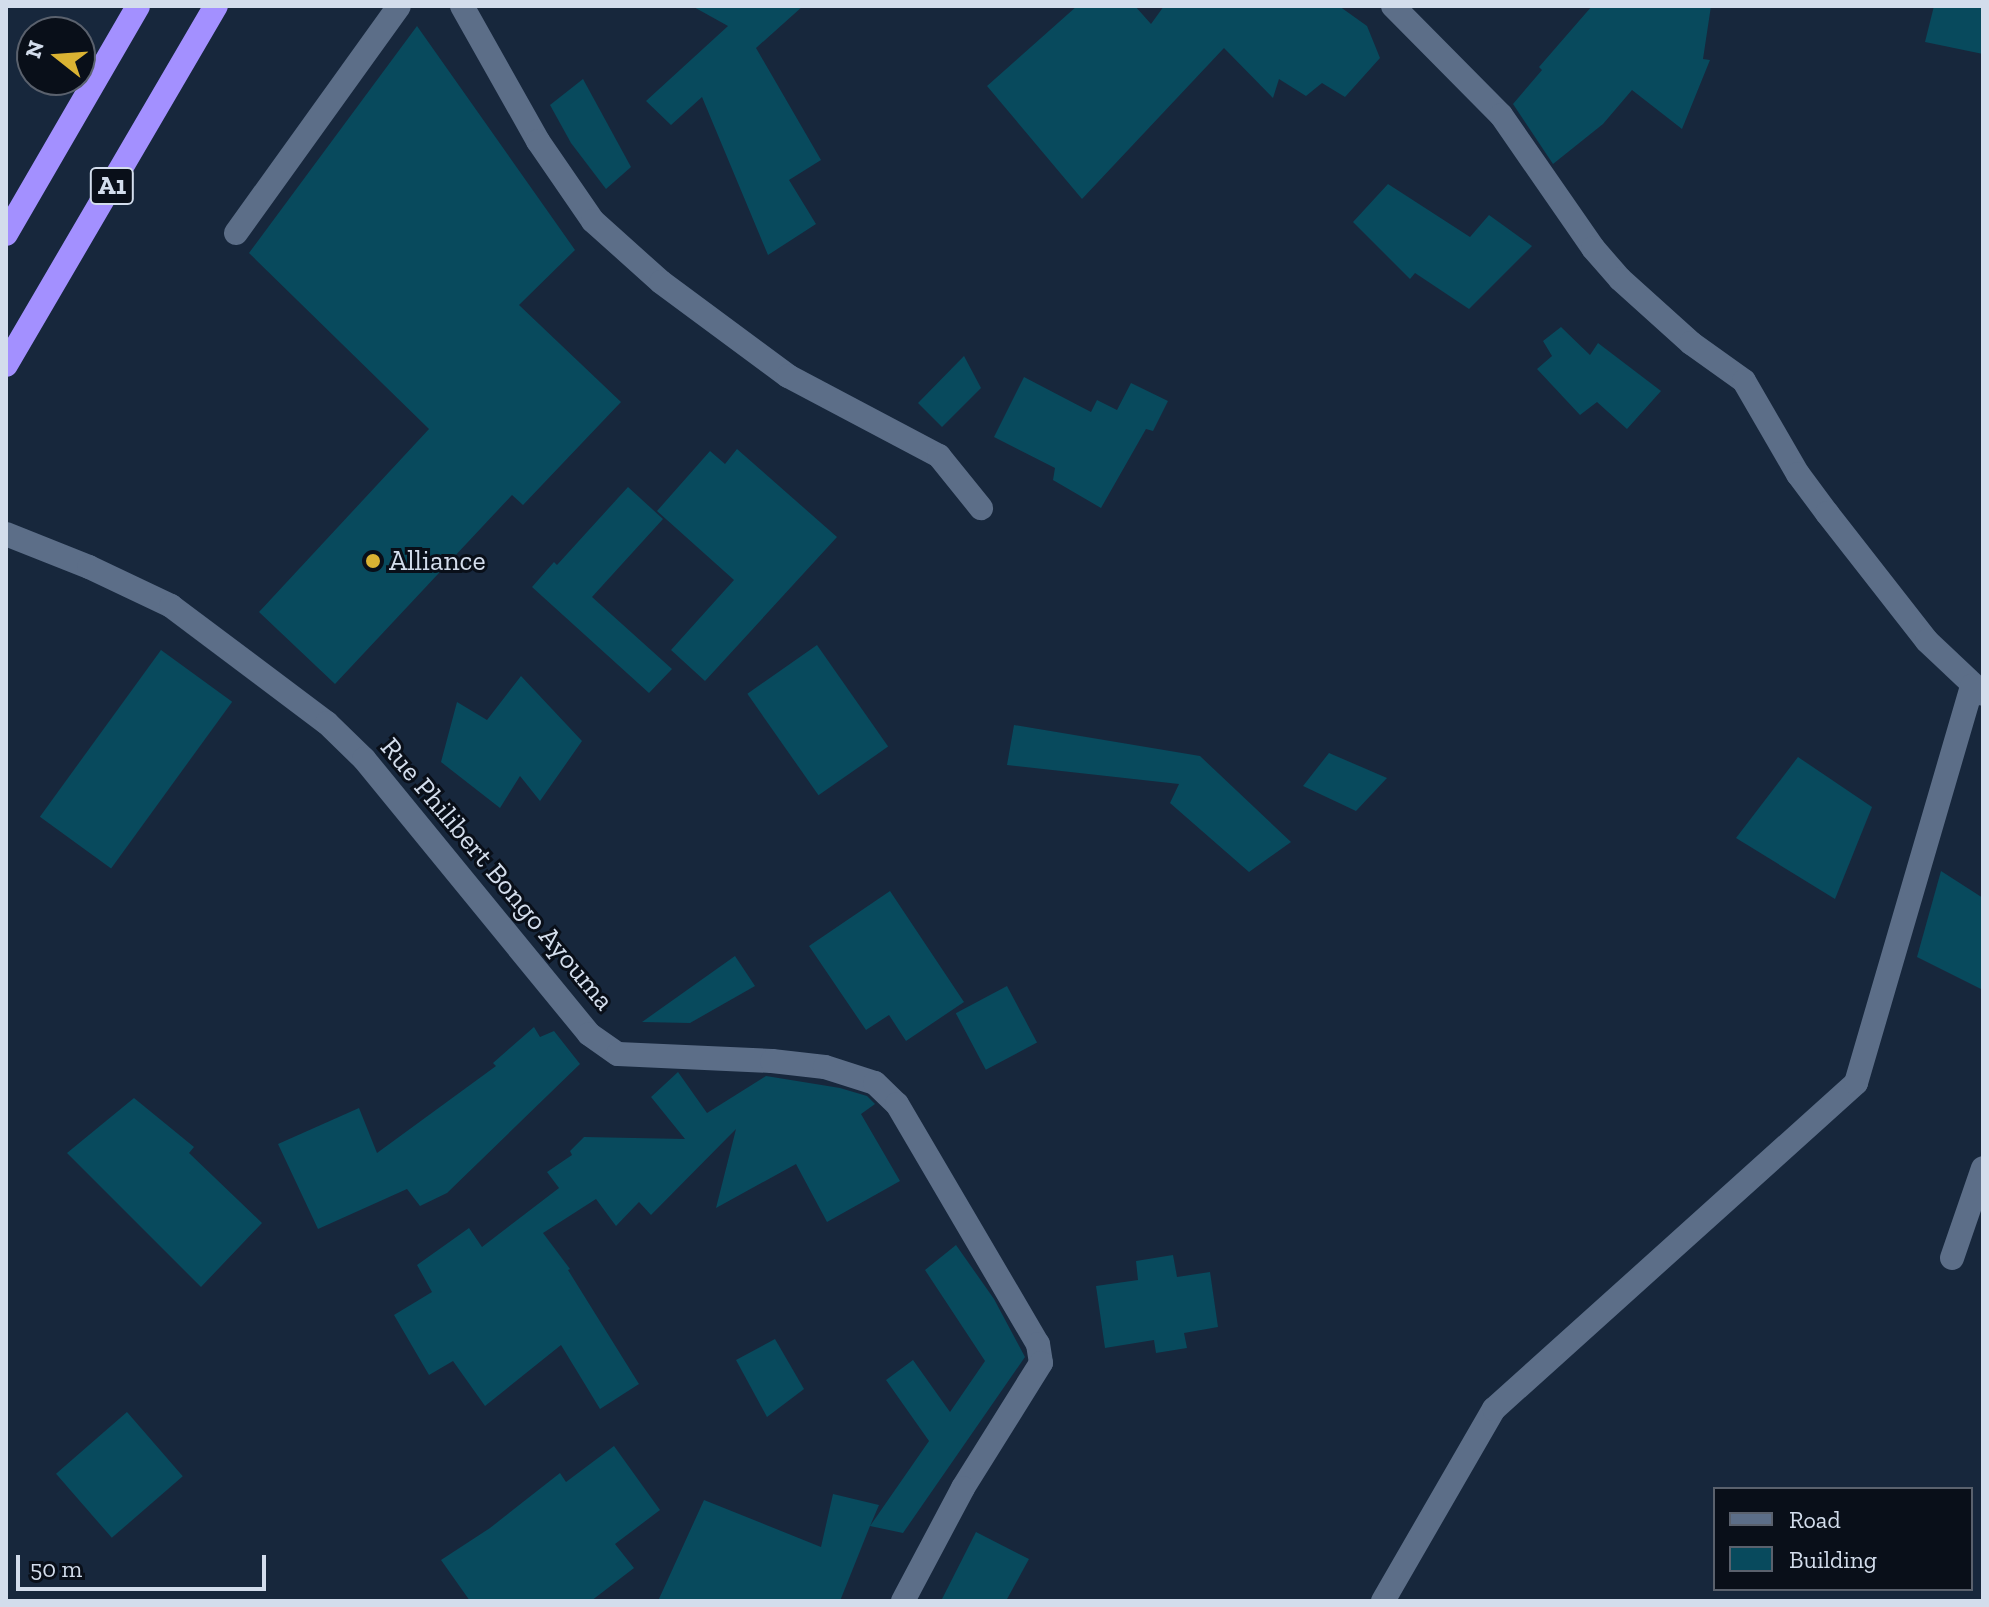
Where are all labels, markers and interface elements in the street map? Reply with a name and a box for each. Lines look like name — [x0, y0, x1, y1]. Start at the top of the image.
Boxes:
north arrow — [16, 16, 96, 96]
text: N — [19, 37, 50, 61]
road number: A1 — [88, 164, 136, 208]
place label: Alliance — [389, 544, 486, 578]
marker: Alliance — [364, 552, 382, 570]
street label: Rue Philibert Bongo Ayouma — [373, 731, 621, 1017]
legend — [1713, 1487, 1973, 1591]
text: Road — [1789, 1505, 1841, 1534]
scale bar — [20, 1539, 270, 1589]
text: Building — [1789, 1545, 1877, 1574]
text: 50 m — [30, 1554, 82, 1583]

